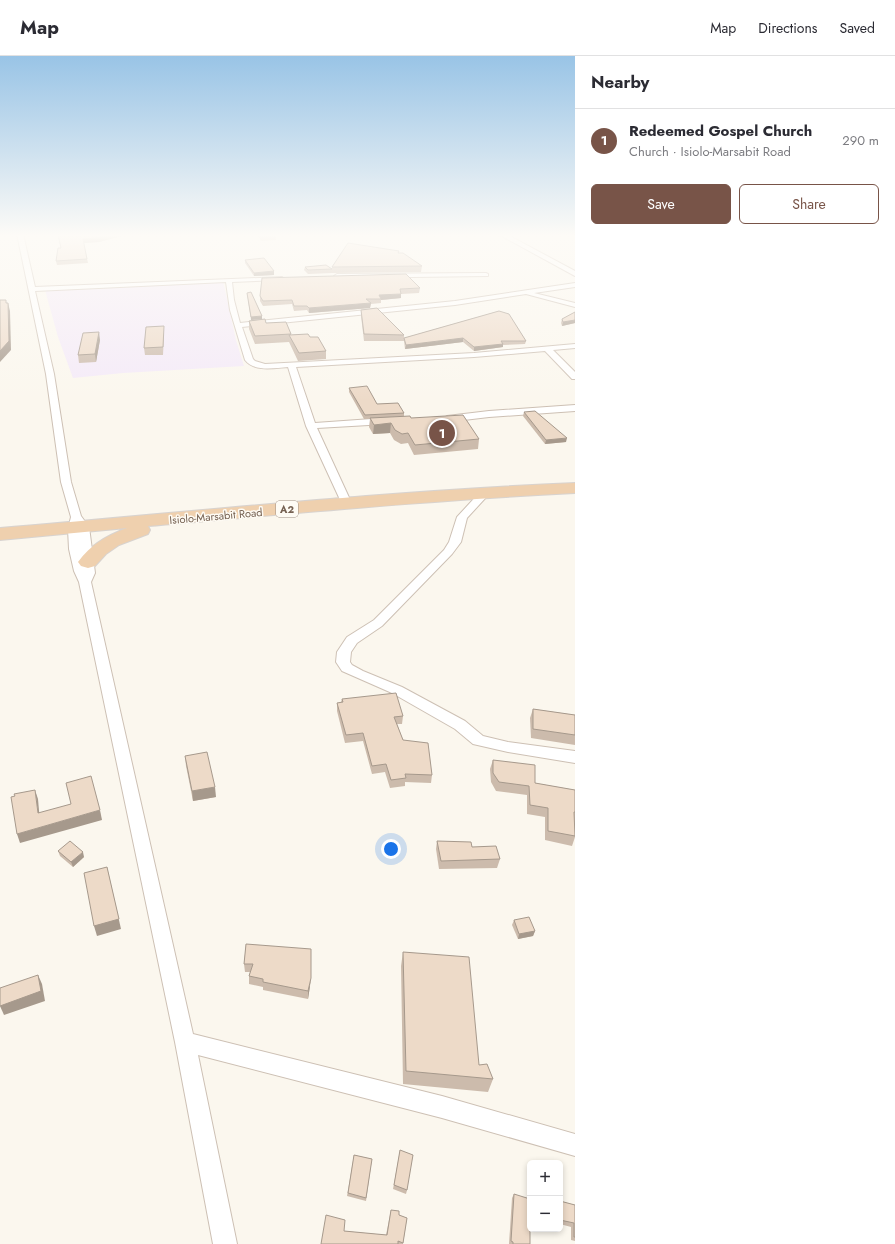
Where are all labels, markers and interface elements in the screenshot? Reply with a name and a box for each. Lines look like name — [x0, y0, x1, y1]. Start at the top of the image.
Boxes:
text: Map — [20, 14, 59, 41]
text: Map — [710, 18, 736, 38]
text: Directions — [758, 18, 818, 38]
text: Saved — [840, 18, 875, 38]
text: Nearby — [591, 70, 649, 94]
text: Redeemed Gospel Church — [629, 120, 812, 142]
text: 1 — [601, 131, 607, 150]
text: 290 m — [842, 131, 879, 150]
text: Church · Isiolo-Marsabit Road — [629, 142, 791, 161]
button: Save — [591, 184, 731, 224]
button: Share — [739, 184, 879, 224]
pin: 1 — [429, 418, 455, 448]
road number: A2 — [276, 501, 298, 517]
street label: Isiolo-Marsabit Road — [169, 504, 263, 528]
your location — [381, 839, 401, 859]
map controls — [527, 1160, 563, 1232]
button: + — [527, 1160, 563, 1196]
button: − — [527, 1196, 563, 1232]

